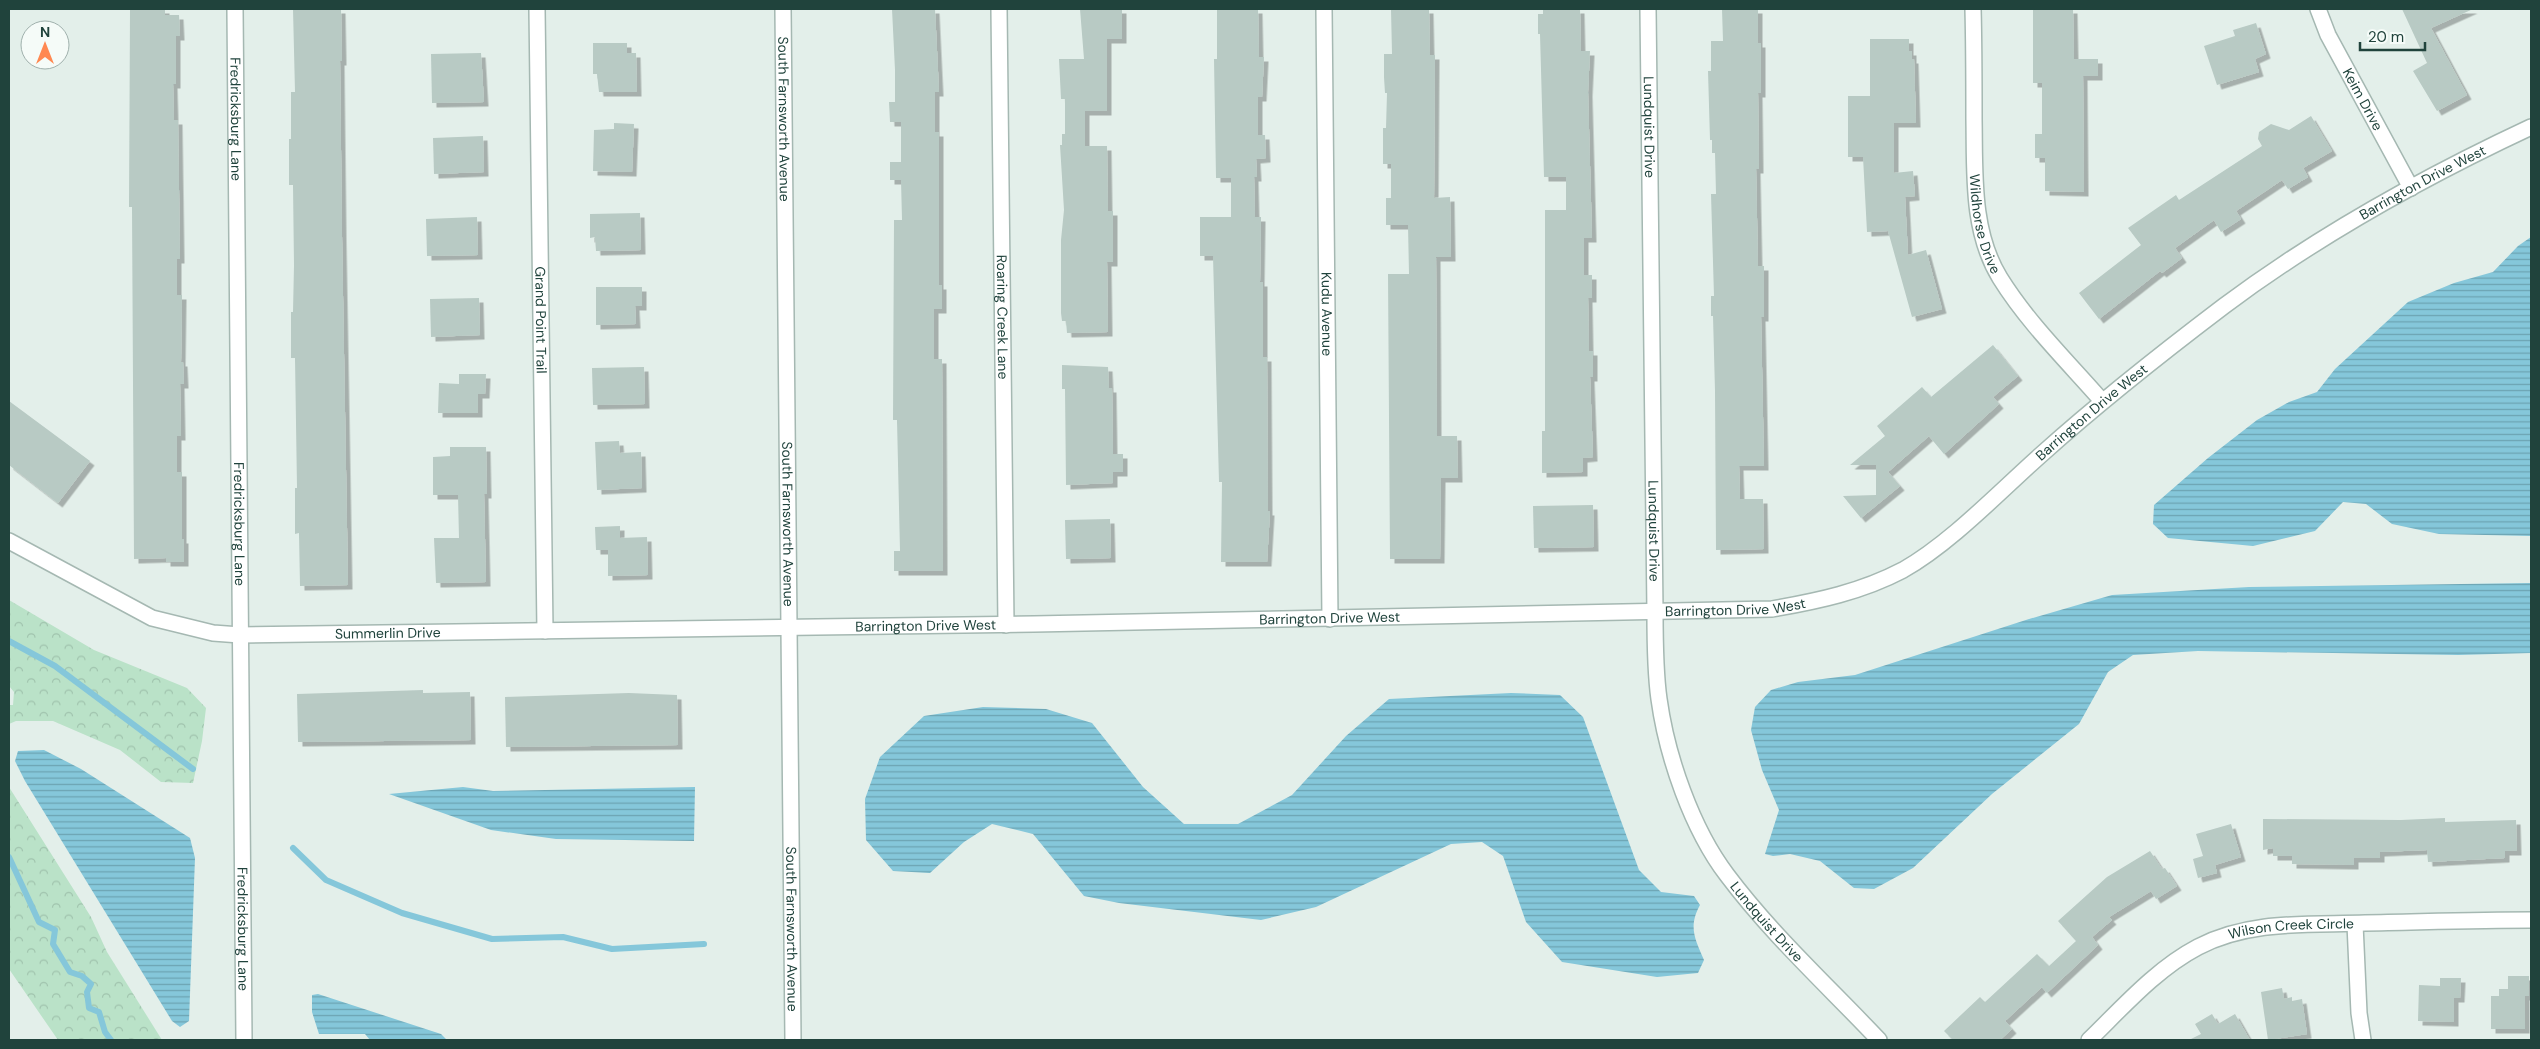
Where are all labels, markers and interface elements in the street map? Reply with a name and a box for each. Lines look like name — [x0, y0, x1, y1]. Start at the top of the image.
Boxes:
north arrow — [20, 20, 70, 70]
scale bar — [2360, 20, 2425, 52]
text: N — [40, 23, 50, 41]
text: 20 m — [2368, 27, 2404, 47]
street label: South Farnsworth Avenue — [774, 36, 794, 202]
street label: Fredricksburg Lane — [226, 57, 246, 181]
street label: Keim Drive — [2339, 65, 2387, 134]
street label: Lundquist Drive — [1640, 76, 1659, 178]
street label: Barrington Drive West — [2356, 141, 2489, 224]
street label: Wildhorse Drive — [1966, 173, 2005, 277]
street label: Roaring Creek Lane — [993, 255, 1012, 379]
street label: Grand Point Trail — [531, 266, 551, 374]
street label: Kudu Avenue — [1318, 272, 1336, 356]
street label: Barrington Drive West — [2032, 360, 2151, 464]
street label: South Farnsworth Avenue — [778, 441, 798, 607]
street label: Fredricksburg Lane — [230, 462, 249, 586]
street label: Lundquist Drive — [1644, 480, 1664, 582]
street label: Barrington Drive West — [1665, 594, 1807, 620]
street label: Barrington Drive West — [1259, 608, 1400, 628]
street label: Barrington Drive West — [855, 616, 996, 635]
street label: Summerlin Drive — [335, 623, 441, 643]
street label: South Farnsworth Avenue — [782, 846, 802, 1012]
street label: Fredricksburg Lane — [233, 867, 253, 991]
street label: Lundquist Drive — [1726, 878, 1807, 966]
street label: Wilson Creek Circle — [2226, 914, 2354, 943]

